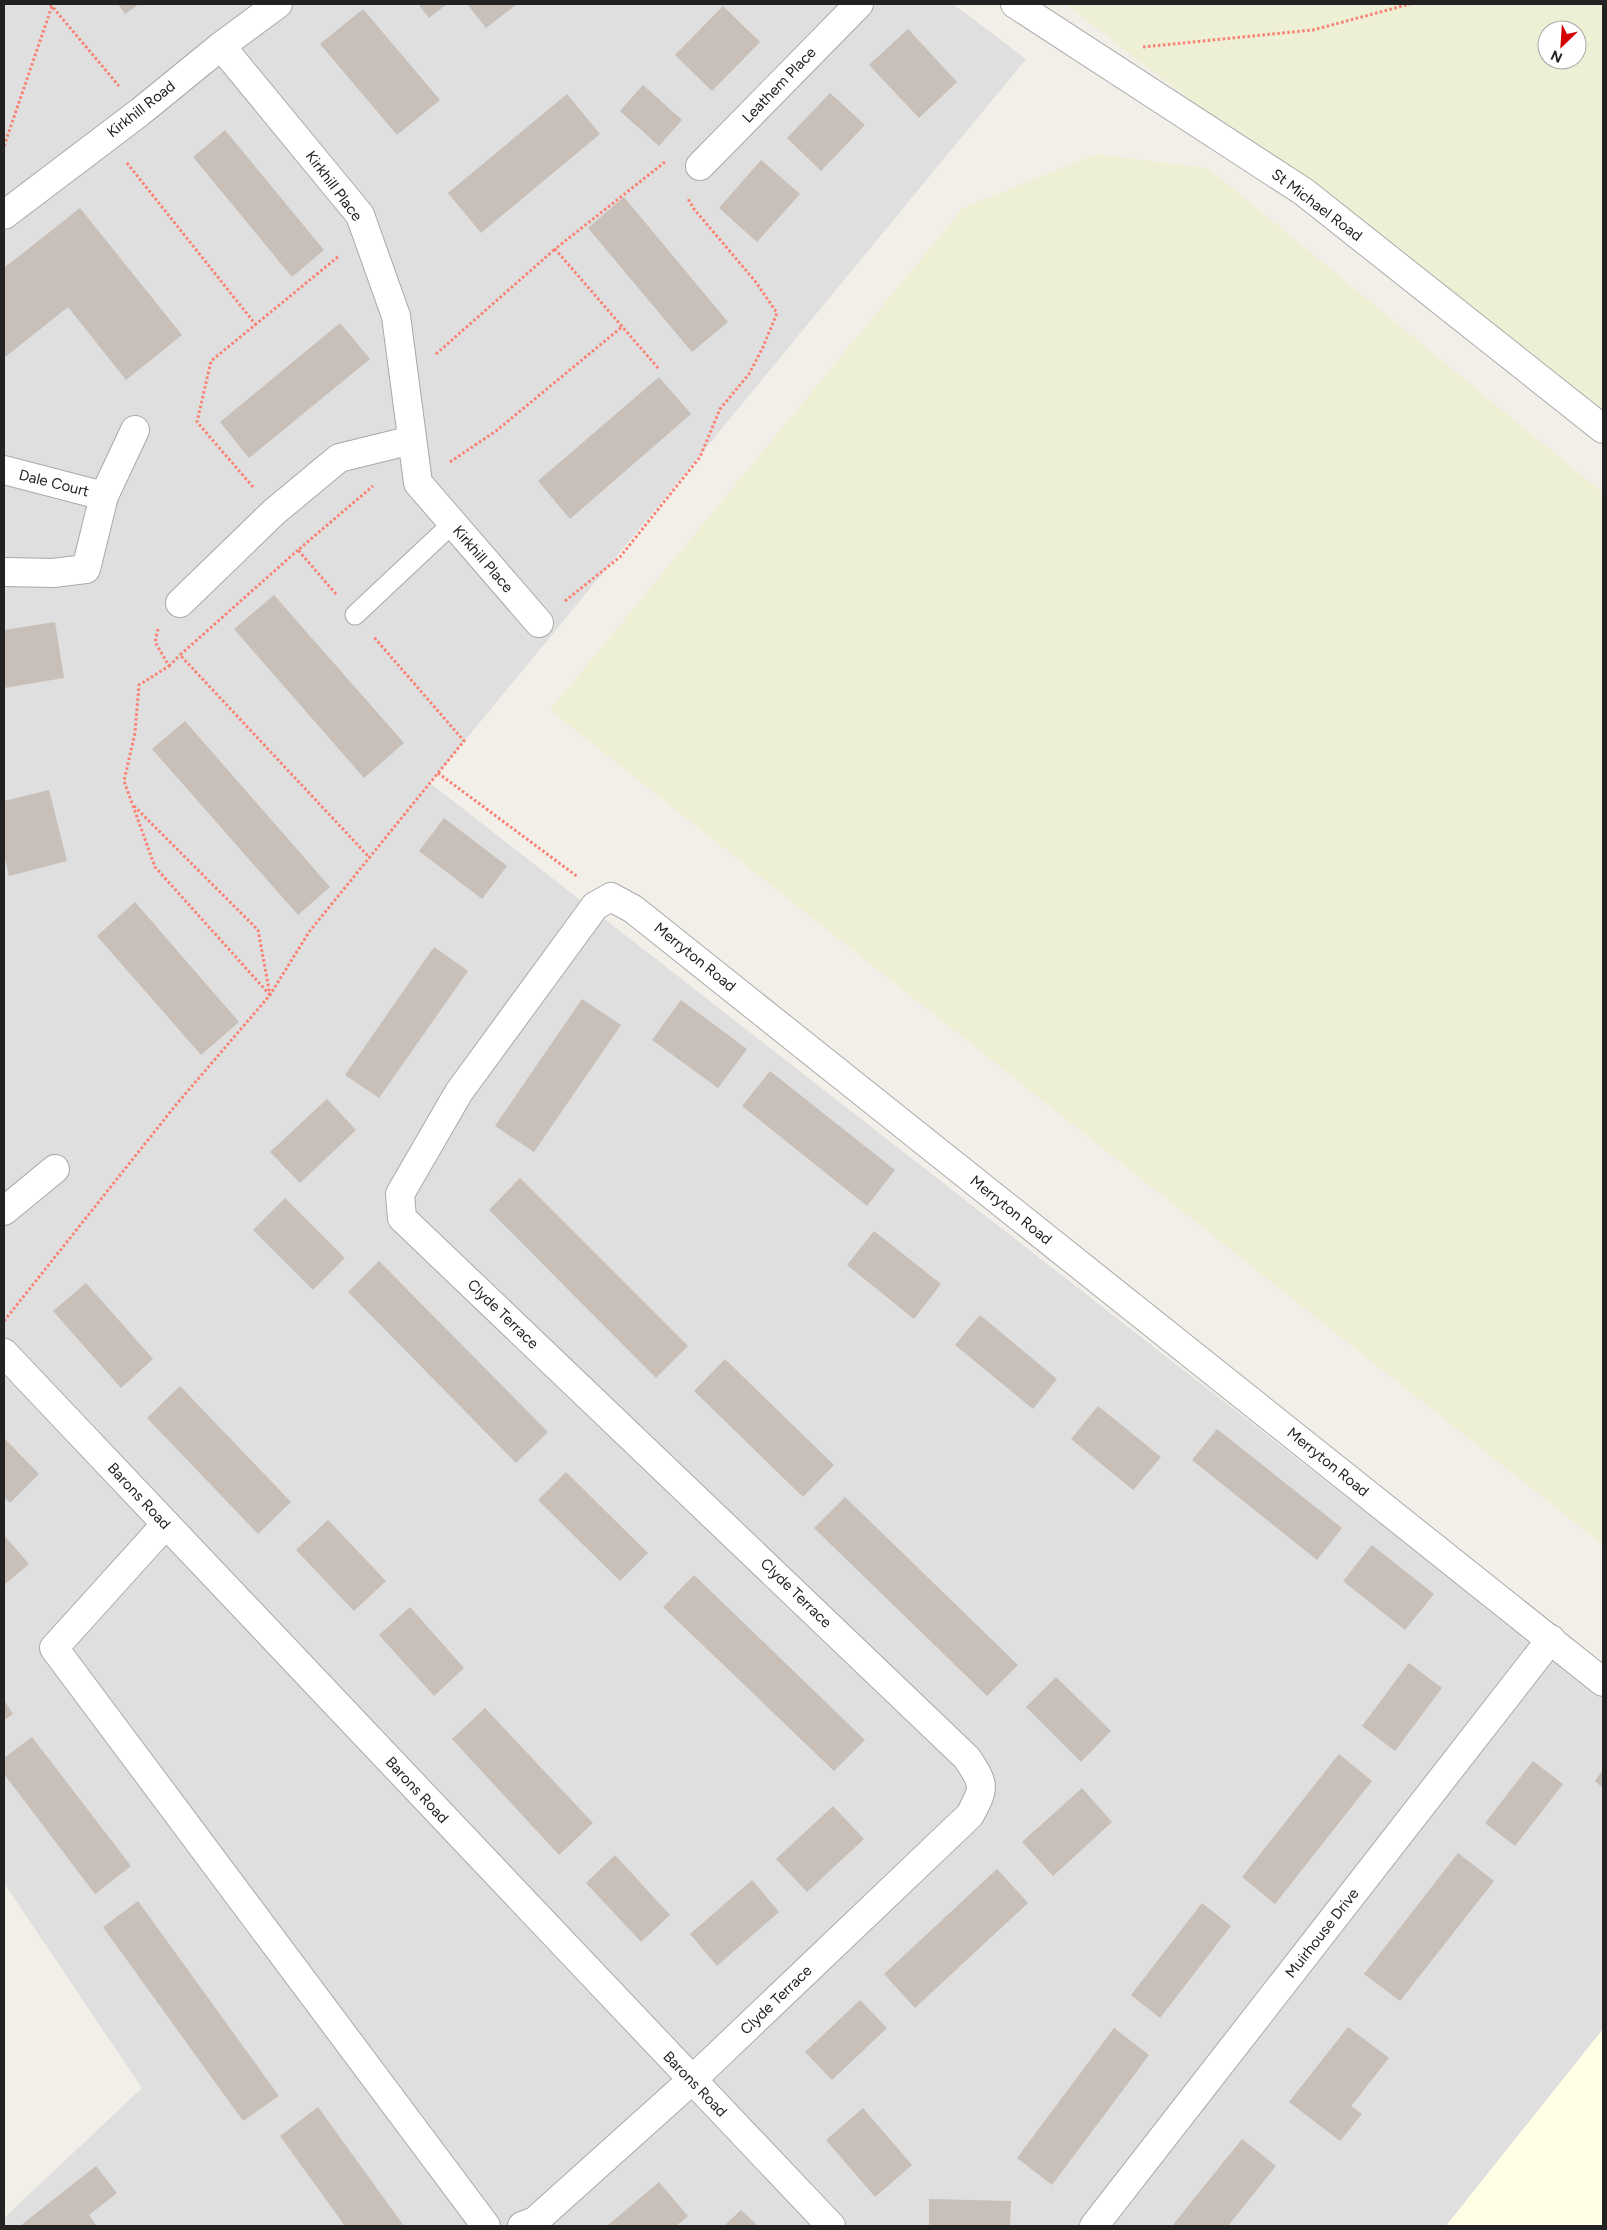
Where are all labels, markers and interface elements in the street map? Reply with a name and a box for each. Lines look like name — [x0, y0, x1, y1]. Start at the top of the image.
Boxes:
north arrow — [1537, 20, 1587, 70]
street label: Leathem Place — [738, 43, 820, 127]
text: N — [1548, 46, 1565, 66]
street label: Kirkhill Road — [103, 77, 179, 141]
street label: Kirkhill Place — [302, 147, 366, 225]
street label: St Michael Road — [1268, 165, 1366, 245]
street label: Dale Court — [17, 466, 91, 500]
street label: Kirkhill Place — [449, 522, 517, 596]
street label: Merryton Road — [651, 919, 739, 995]
street label: Merryton Road — [967, 1172, 1055, 1248]
street label: Clyde Terrace — [464, 1276, 542, 1352]
street label: Merryton Road — [1284, 1424, 1372, 1500]
street label: Barons Road — [104, 1459, 174, 1533]
street label: Clyde Terrace — [757, 1555, 835, 1631]
street label: Barons Road — [382, 1753, 452, 1827]
street label: Muirhouse Drive — [1281, 1885, 1363, 1981]
street label: Clyde Terrace — [737, 1962, 815, 2038]
street label: Barons Road — [659, 2047, 731, 2121]

